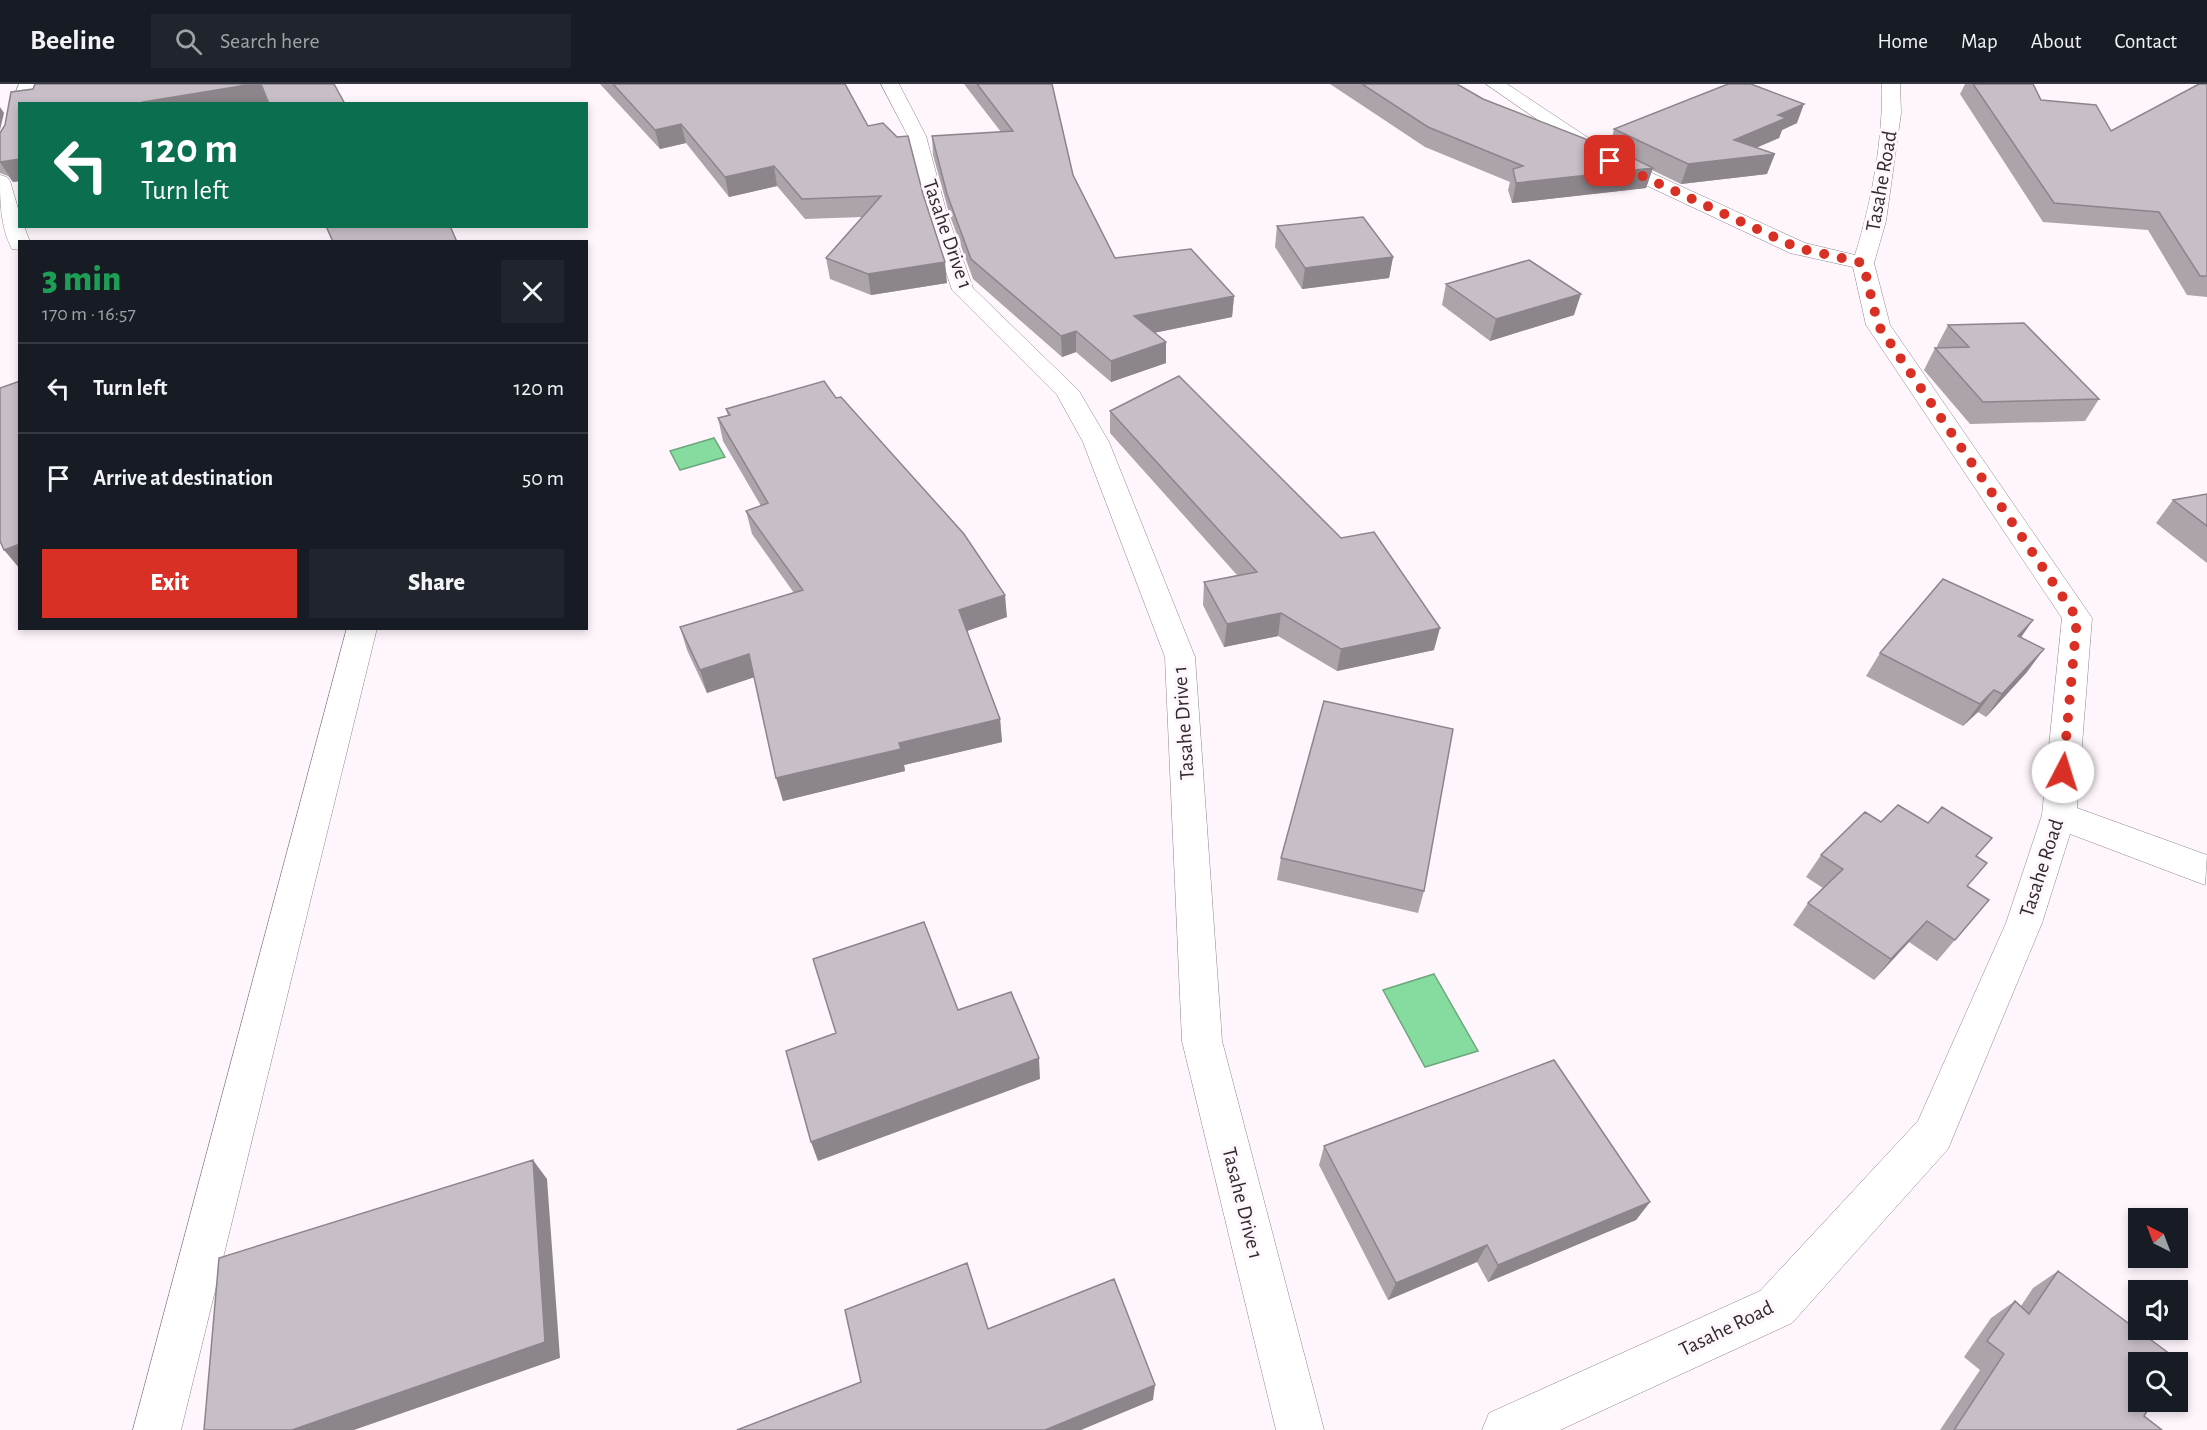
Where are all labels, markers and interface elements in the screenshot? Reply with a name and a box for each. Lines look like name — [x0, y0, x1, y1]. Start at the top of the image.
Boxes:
search box — [151, 14, 571, 68]
icon: search — [172, 25, 205, 58]
text: Beeline — [30, 27, 115, 55]
text: Search here — [220, 30, 320, 52]
text: Home — [1877, 31, 1928, 52]
text: Map — [1961, 31, 1998, 52]
text: About — [2031, 31, 2081, 52]
text: Contact — [2114, 31, 2177, 52]
icon: left — [42, 126, 120, 204]
text: 120 m — [141, 128, 238, 170]
street label: Tasahe Road — [1862, 129, 1901, 233]
pin — [1584, 135, 1635, 186]
icon: arrive — [1593, 144, 1626, 177]
text: Turn left — [141, 177, 229, 204]
street label: Tasahe Drive 1 — [919, 177, 976, 292]
button: close — [501, 260, 564, 323]
text: 3 min — [42, 261, 121, 297]
text: 170 m · 16:57 — [42, 304, 136, 324]
icon: left — [42, 372, 75, 405]
text: Turn left — [93, 377, 167, 399]
text: 120 m — [514, 377, 564, 399]
icon: arrive — [42, 462, 75, 495]
text: Arrive at destination — [93, 467, 273, 489]
text: 50 m — [522, 467, 564, 489]
button: Exit — [42, 549, 297, 618]
button: Share — [309, 549, 564, 618]
street label: Tasahe Drive 1 — [1169, 665, 1198, 781]
position arrow — [2031, 740, 2095, 804]
street label: Tasahe Road — [2016, 816, 2067, 920]
street label: Tasahe Drive 1 — [1218, 1145, 1267, 1261]
north arrow — [2128, 1208, 2188, 1268]
map controls — [2128, 1208, 2188, 1412]
button: sound — [2128, 1280, 2188, 1340]
street label: Tasahe Road — [1676, 1297, 1777, 1360]
button: search — [2128, 1352, 2188, 1412]

